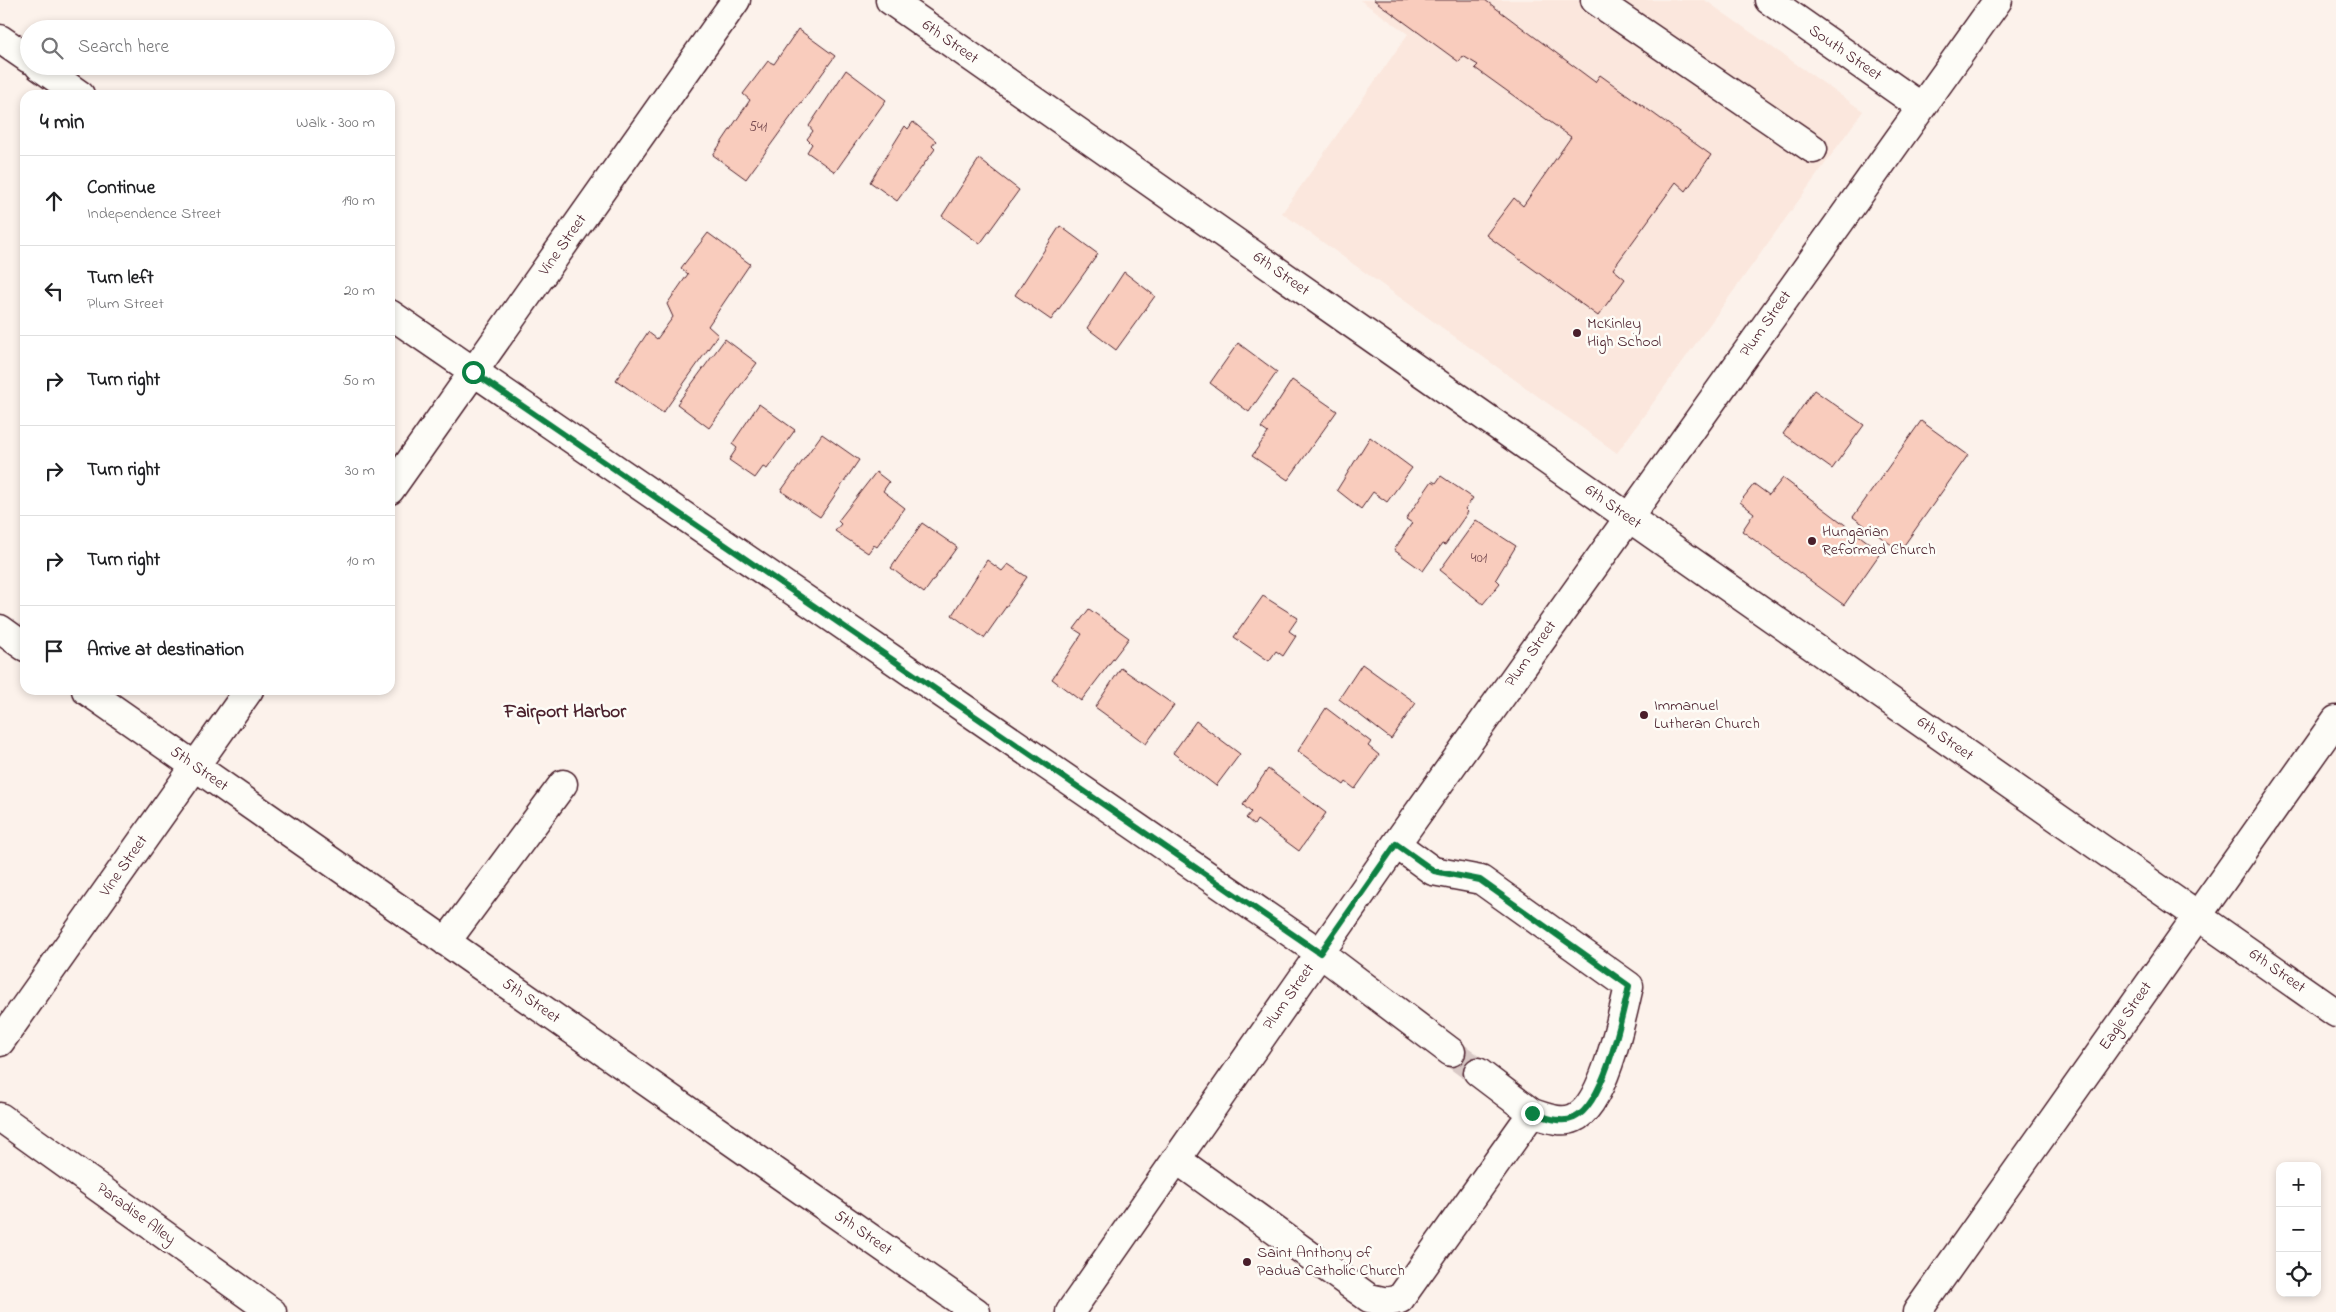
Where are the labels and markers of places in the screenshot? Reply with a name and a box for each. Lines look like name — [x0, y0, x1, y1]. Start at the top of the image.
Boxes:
place label: McKinley High School — [1587, 312, 1661, 354]
marker: McKinley High School — [1571, 327, 1583, 339]
place label: Hungarian Reformed Church — [1822, 520, 1936, 562]
marker: Hungarian Reformed Church — [1806, 535, 1818, 547]
place label: Immanuel Lutheran Church — [1654, 694, 1760, 736]
marker: Immanuel Lutheran Church — [1638, 709, 1650, 721]
place label: Saint Anthony of Padua Catholic Church — [1257, 1241, 1405, 1283]
marker: Saint Anthony of Padua Catholic Church — [1241, 1256, 1253, 1268]

